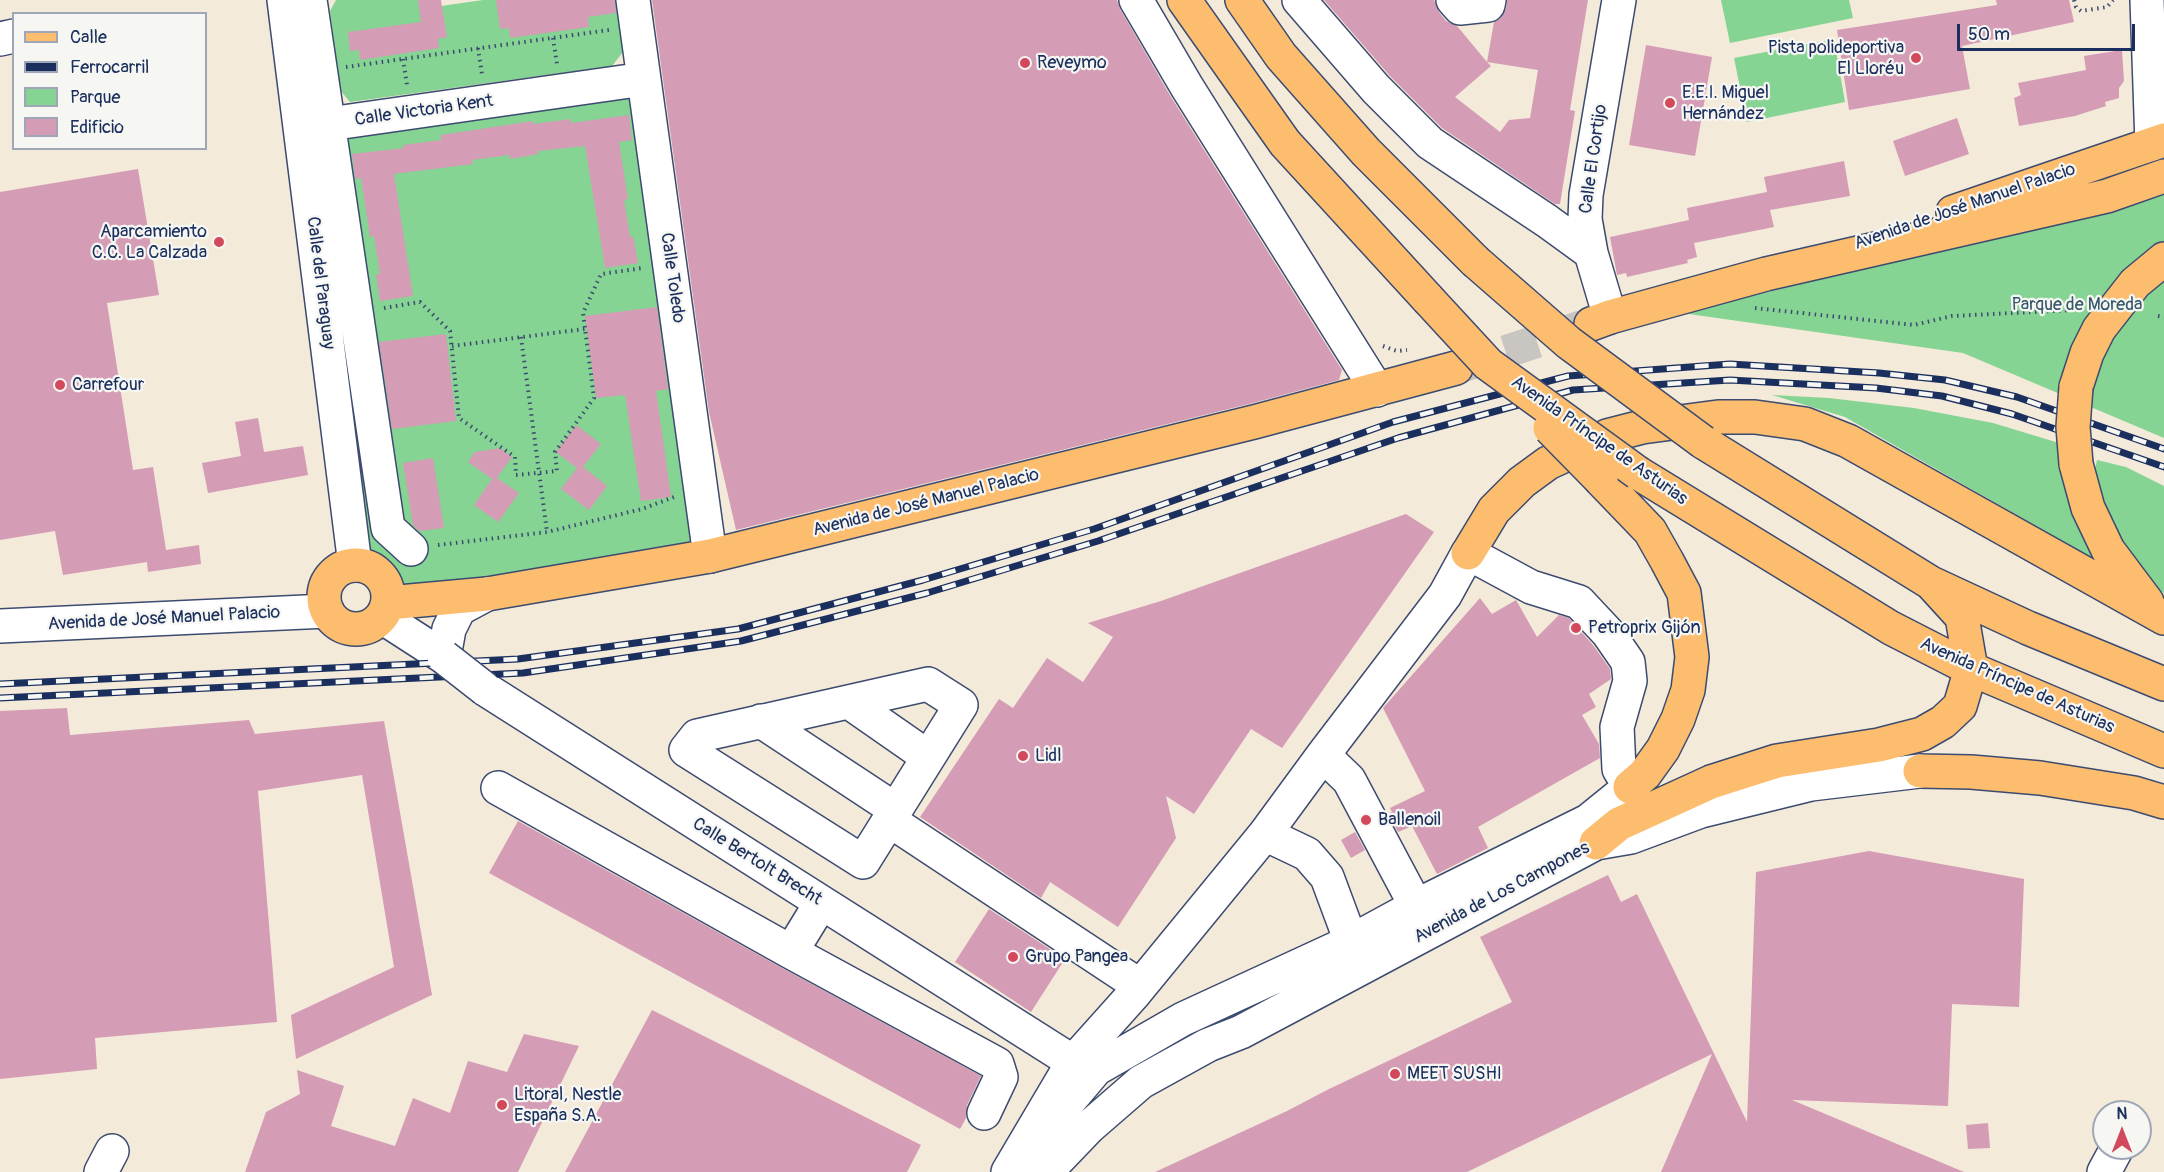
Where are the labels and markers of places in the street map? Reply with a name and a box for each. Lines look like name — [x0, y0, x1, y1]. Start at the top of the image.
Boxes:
place label: Pista polideportiva El Lloréu — [1768, 37, 1904, 80]
marker: Pista polideportiva El Lloréu — [1909, 51, 1923, 65]
place label: Reveymo — [1037, 52, 1107, 74]
marker: Reveymo — [1018, 56, 1032, 70]
place label: E.E.I. Miguel Hernández — [1682, 82, 1769, 124]
marker: E.E.I. Miguel Hernández — [1663, 96, 1677, 110]
place label: Aparcamiento C.C. La Calzada — [92, 221, 207, 264]
marker: Aparcamiento C.C. La Calzada — [212, 235, 226, 249]
place label: Carrefour — [72, 374, 144, 396]
marker: Carrefour — [53, 378, 67, 392]
place label: Petroprix Gijón — [1588, 617, 1701, 639]
marker: Petroprix Gijón — [1569, 621, 1583, 635]
place label: Lidl — [1035, 745, 1061, 767]
marker: Lidl — [1016, 749, 1030, 763]
place label: Ballenoil — [1378, 809, 1441, 831]
marker: Ballenoil — [1359, 813, 1373, 827]
place label: Grupo Pangea — [1025, 946, 1128, 968]
marker: Grupo Pangea — [1006, 950, 1020, 964]
place label: MEET SUSHI — [1407, 1063, 1502, 1085]
marker: MEET SUSHI — [1388, 1067, 1402, 1081]
place label: Litoral, Nestle España S.A. — [514, 1084, 621, 1126]
marker: Litoral, Nestle España S.A. — [495, 1098, 509, 1112]

